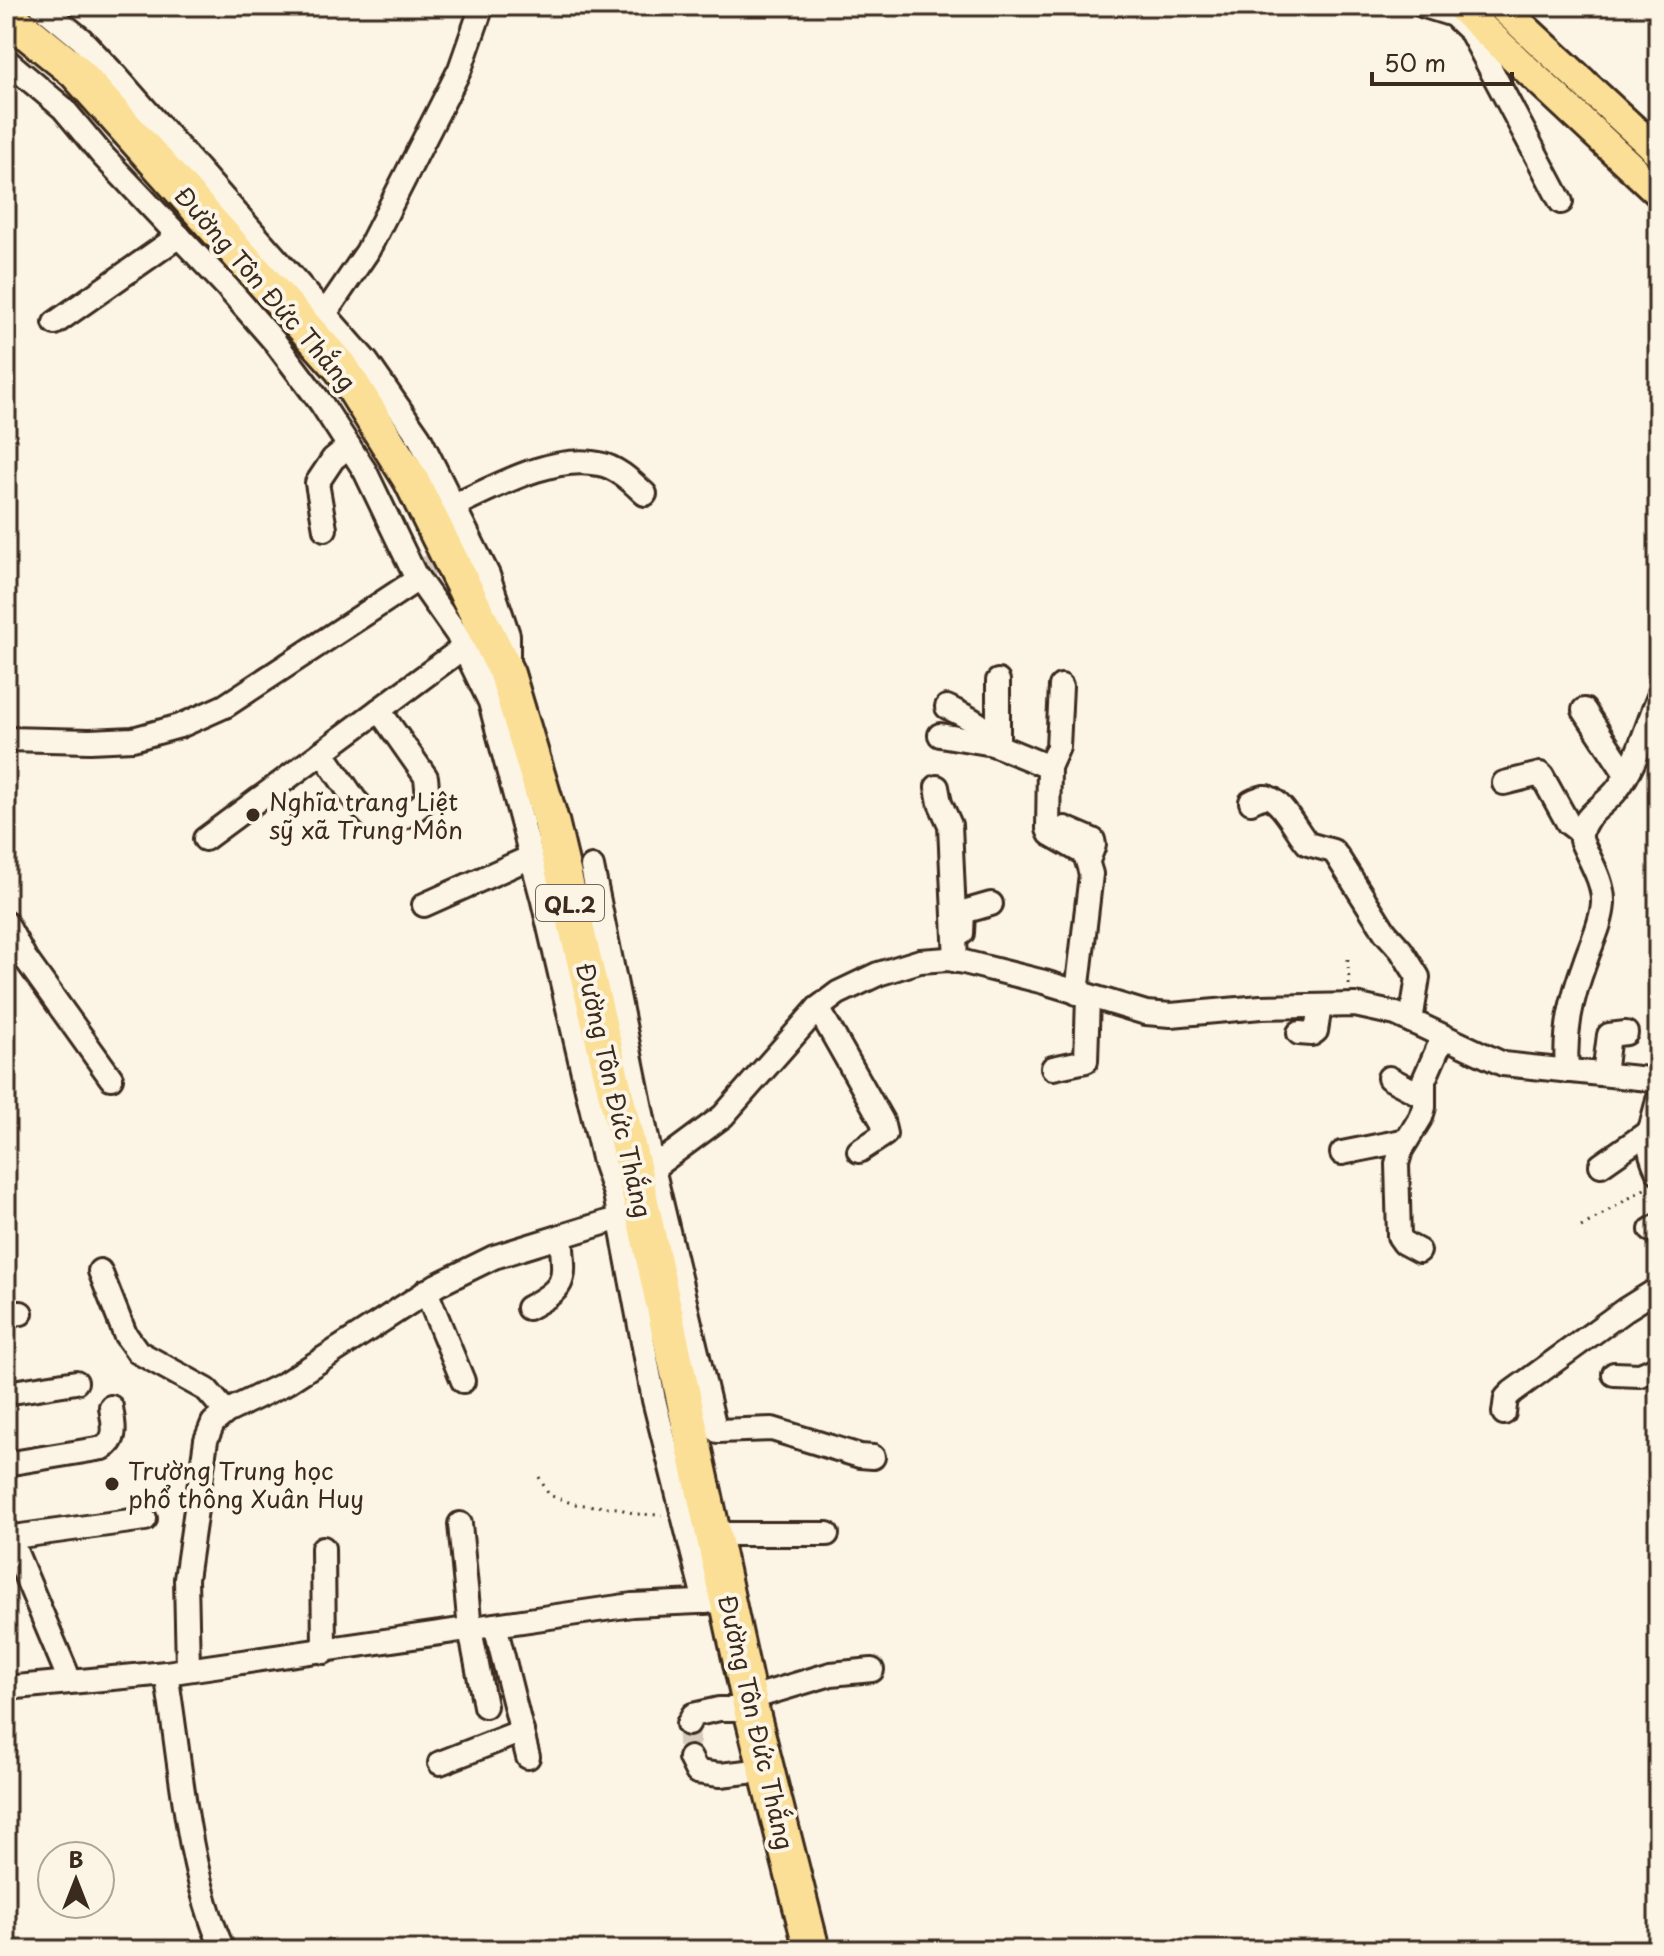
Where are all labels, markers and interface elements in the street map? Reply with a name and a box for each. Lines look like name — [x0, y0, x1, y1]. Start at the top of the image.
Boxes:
scale bar — [1372, 36, 1512, 86]
text: 50 m — [1384, 44, 1446, 80]
street label: Đường Tôn Đức Thắng — [167, 178, 365, 398]
place label: Nghĩa trang Liệt sỹ xã Trung Môn — [269, 783, 463, 847]
marker: Nghĩa trang Liệt sỹ xã Trung Môn — [244, 806, 262, 824]
road number: QL.2 — [536, 885, 604, 921]
street label: Đường Tôn Đức Thắng — [568, 959, 662, 1221]
place label: Trường Trung học phổ thông Xuân Huy — [128, 1452, 364, 1516]
marker: Trường Trung học phổ thông Xuân Huy — [103, 1475, 121, 1493]
street label: Đường Tôn Đức Thắng — [710, 1591, 804, 1853]
north arrow — [36, 1840, 116, 1920]
text: B — [68, 1842, 84, 1875]

